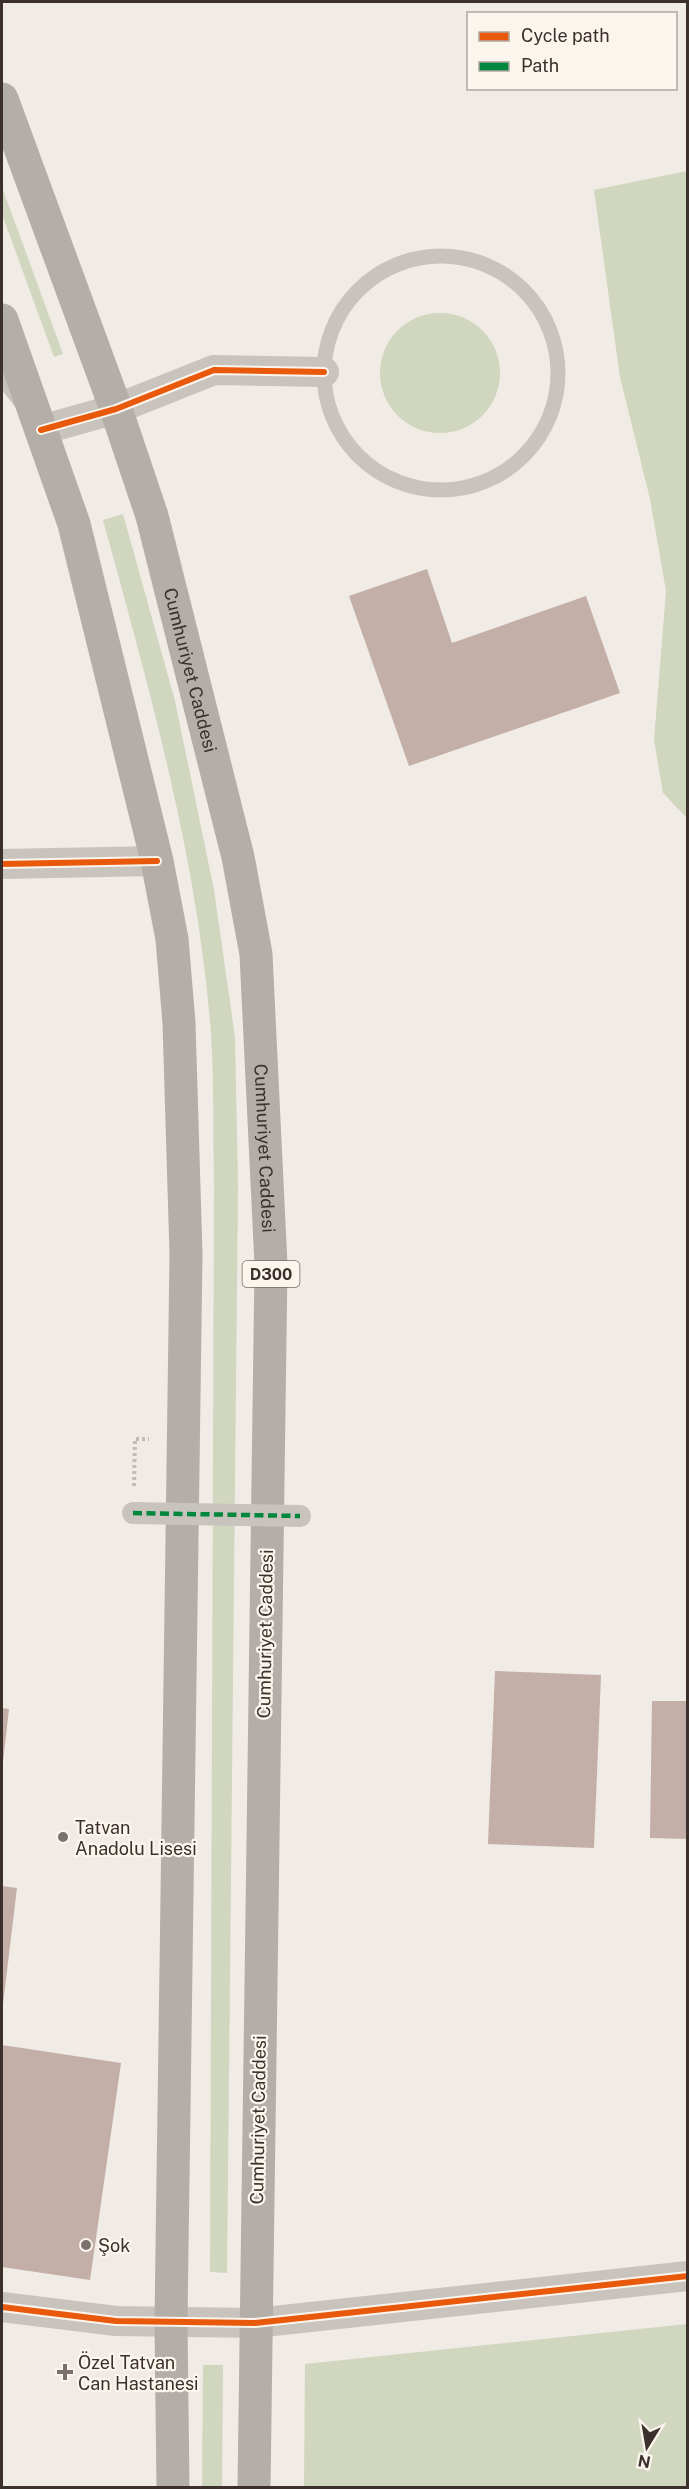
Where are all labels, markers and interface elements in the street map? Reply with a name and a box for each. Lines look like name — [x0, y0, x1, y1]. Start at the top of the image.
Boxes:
legend — [467, 12, 677, 90]
text: Cycle path — [521, 25, 610, 46]
text: Path — [521, 55, 559, 76]
street label: Cumhuriyet Caddesi — [160, 585, 222, 755]
street label: Cumhuriyet Caddesi — [251, 1063, 280, 1233]
road number: D300 — [242, 1261, 300, 1287]
street label: Cumhuriyet Caddesi — [253, 1549, 277, 1719]
place label: Tatvan Anadolu Lisesi — [75, 1817, 197, 1859]
marker: Tatvan Anadolu Lisesi — [56, 1830, 70, 1844]
street label: Cumhuriyet Caddesi — [246, 2035, 270, 2205]
place label: Şok — [98, 2235, 130, 2256]
marker: Şok — [79, 2238, 93, 2252]
place label: Özel Tatvan Can Hastanesi — [78, 2351, 198, 2394]
marker: Özel Tatvan Can Hastanesi — [56, 2363, 74, 2381]
north arrow — [617, 2417, 677, 2477]
text: N — [636, 2451, 652, 2472]

